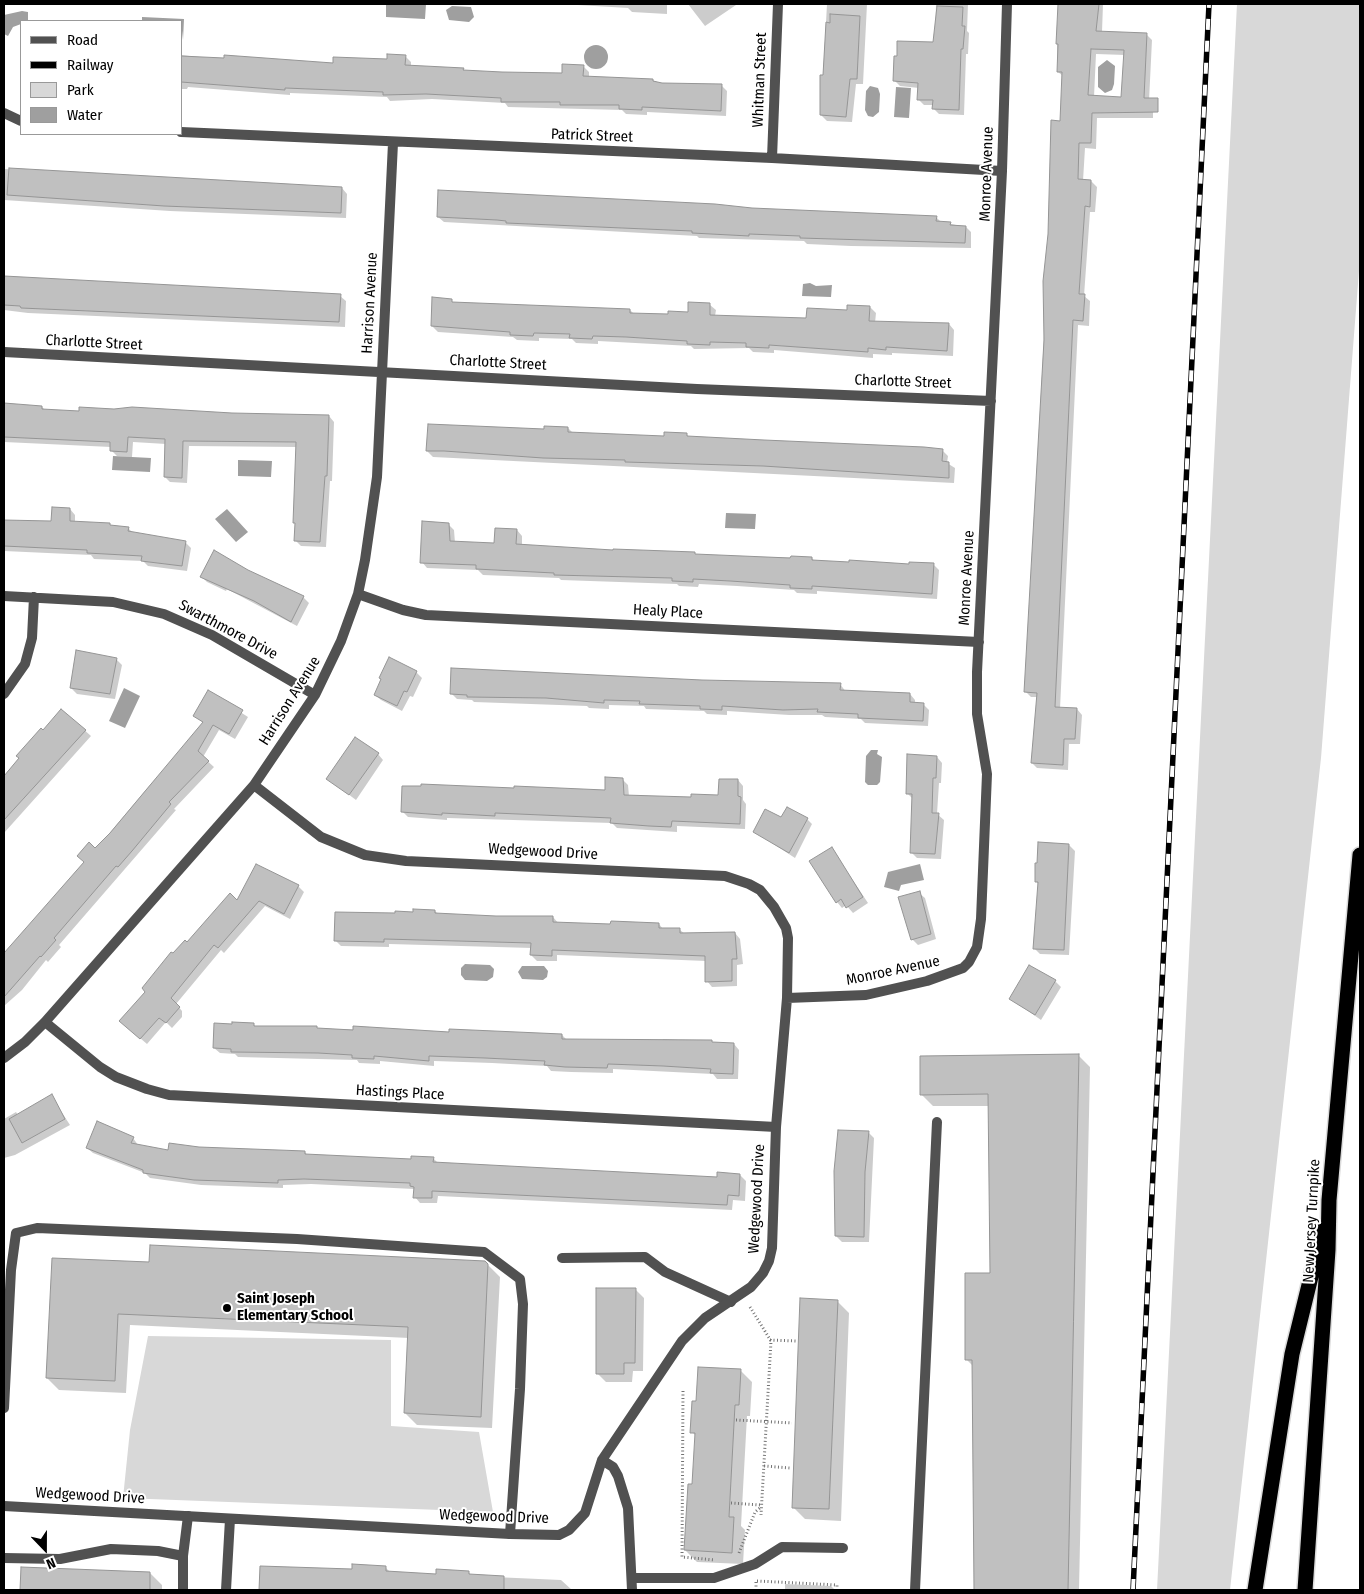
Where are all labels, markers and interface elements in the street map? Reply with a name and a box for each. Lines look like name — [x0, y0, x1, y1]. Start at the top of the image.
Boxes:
legend — [20, 20, 182, 135]
text: Road — [67, 31, 98, 49]
street label: Whitman Street — [749, 32, 771, 128]
text: Railway — [67, 56, 114, 74]
text: Park — [67, 81, 94, 99]
text: Water — [67, 106, 102, 124]
street label: Patrick Street — [551, 126, 633, 146]
street label: Monroe Avenue — [976, 126, 998, 222]
street label: Harrison Avenue — [358, 252, 382, 354]
street label: Charlotte Street — [45, 331, 143, 355]
street label: Charlotte Street — [449, 351, 547, 375]
street label: Charlotte Street — [854, 371, 952, 393]
street label: Monroe Avenue — [956, 530, 978, 626]
street label: Swarthmore Drive — [175, 596, 281, 664]
street label: Healy Place — [633, 601, 703, 623]
street label: Harrison Avenue — [255, 653, 325, 749]
street label: Wedgewood Drive — [488, 840, 598, 864]
street label: Monroe Avenue — [845, 952, 941, 990]
street label: Hastings Place — [355, 1082, 445, 1104]
street label: Wedgewood Drive — [745, 1144, 769, 1254]
street label: New Jersey Turnpike — [1300, 1159, 1324, 1283]
place label: Saint Joseph Elementary School — [237, 1290, 353, 1325]
marker: Saint Joseph Elementary School — [221, 1302, 233, 1314]
street label: Wedgewood Drive — [35, 1484, 145, 1508]
street label: Wedgewood Drive — [439, 1506, 549, 1528]
north arrow — [20, 1524, 70, 1574]
text: N — [44, 1554, 58, 1573]

